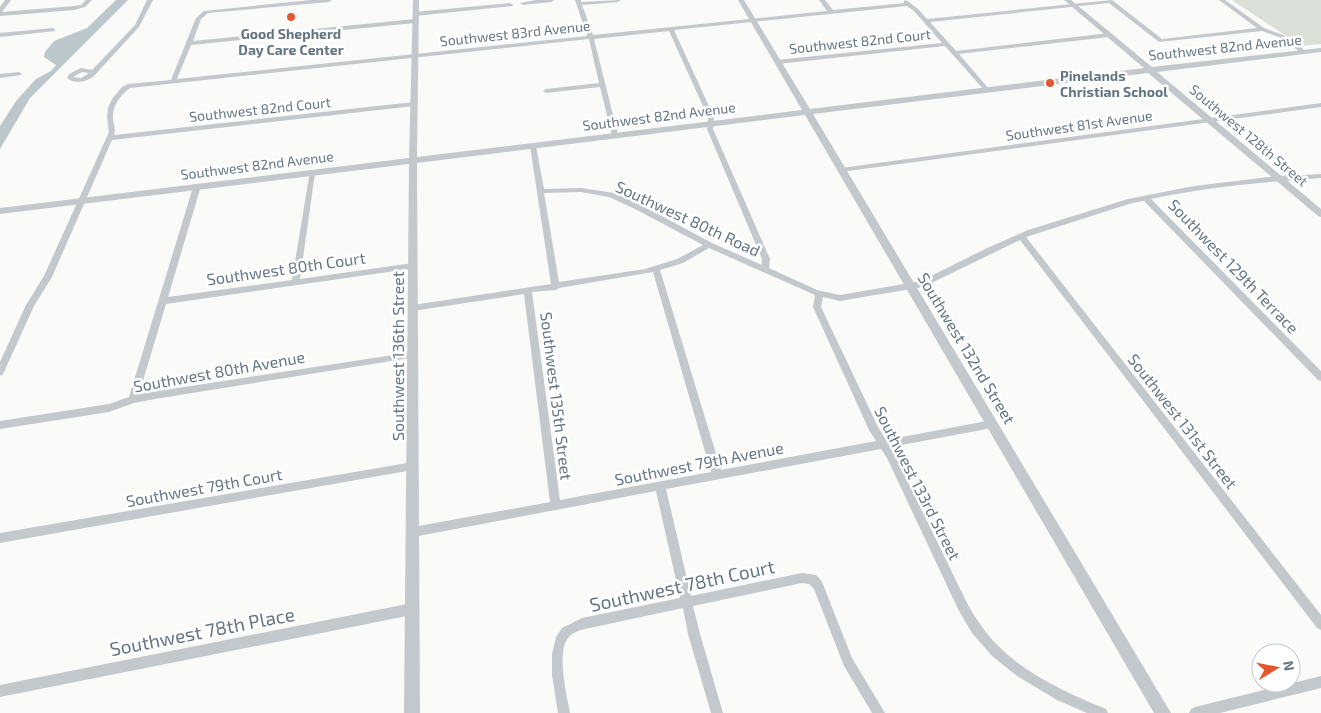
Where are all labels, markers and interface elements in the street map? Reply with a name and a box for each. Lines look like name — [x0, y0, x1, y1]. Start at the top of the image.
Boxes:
marker: Good Shepherd Day Care Center — [285, 11, 297, 23]
street label: Southwest 83rd Avenue — [439, 17, 591, 49]
place label: Good Shepherd Day Care Center — [238, 25, 344, 58]
street label: Southwest 82nd Court — [788, 25, 932, 57]
street label: Southwest 82nd Avenue — [1148, 30, 1302, 64]
place label: Pinelands Christian School — [1060, 67, 1168, 100]
marker: Pinelands Christian School — [1044, 77, 1056, 89]
street label: Southwest 128th Street — [1186, 81, 1312, 189]
street label: Southwest 82nd Court — [188, 93, 332, 125]
street label: Southwest 82nd Avenue — [582, 98, 736, 134]
street label: Southwest 81st Avenue — [1005, 106, 1153, 144]
street label: Southwest 82nd Avenue — [180, 147, 334, 183]
street label: Southwest 80th Road — [613, 176, 763, 260]
street label: Southwest 129th Terrace — [1165, 195, 1303, 337]
street label: Southwest 80th Court — [205, 247, 367, 289]
street label: Southwest 132nd Street — [914, 269, 1020, 427]
street label: Southwest 136th Street — [388, 271, 407, 441]
street label: Southwest 135th Street — [537, 311, 577, 481]
street label: Southwest 80th Avenue — [132, 347, 306, 395]
street label: Southwest 131st Street — [1124, 350, 1242, 492]
street label: Southwest 133rd Street — [871, 403, 965, 563]
street label: Southwest 79th Avenue — [613, 437, 785, 489]
street label: Southwest 79th Court — [124, 464, 284, 510]
street label: Southwest 78th Court — [587, 554, 777, 616]
street label: Southwest 78th Place — [108, 602, 296, 660]
north arrow — [1251, 643, 1301, 693]
text: N — [1280, 659, 1299, 672]

